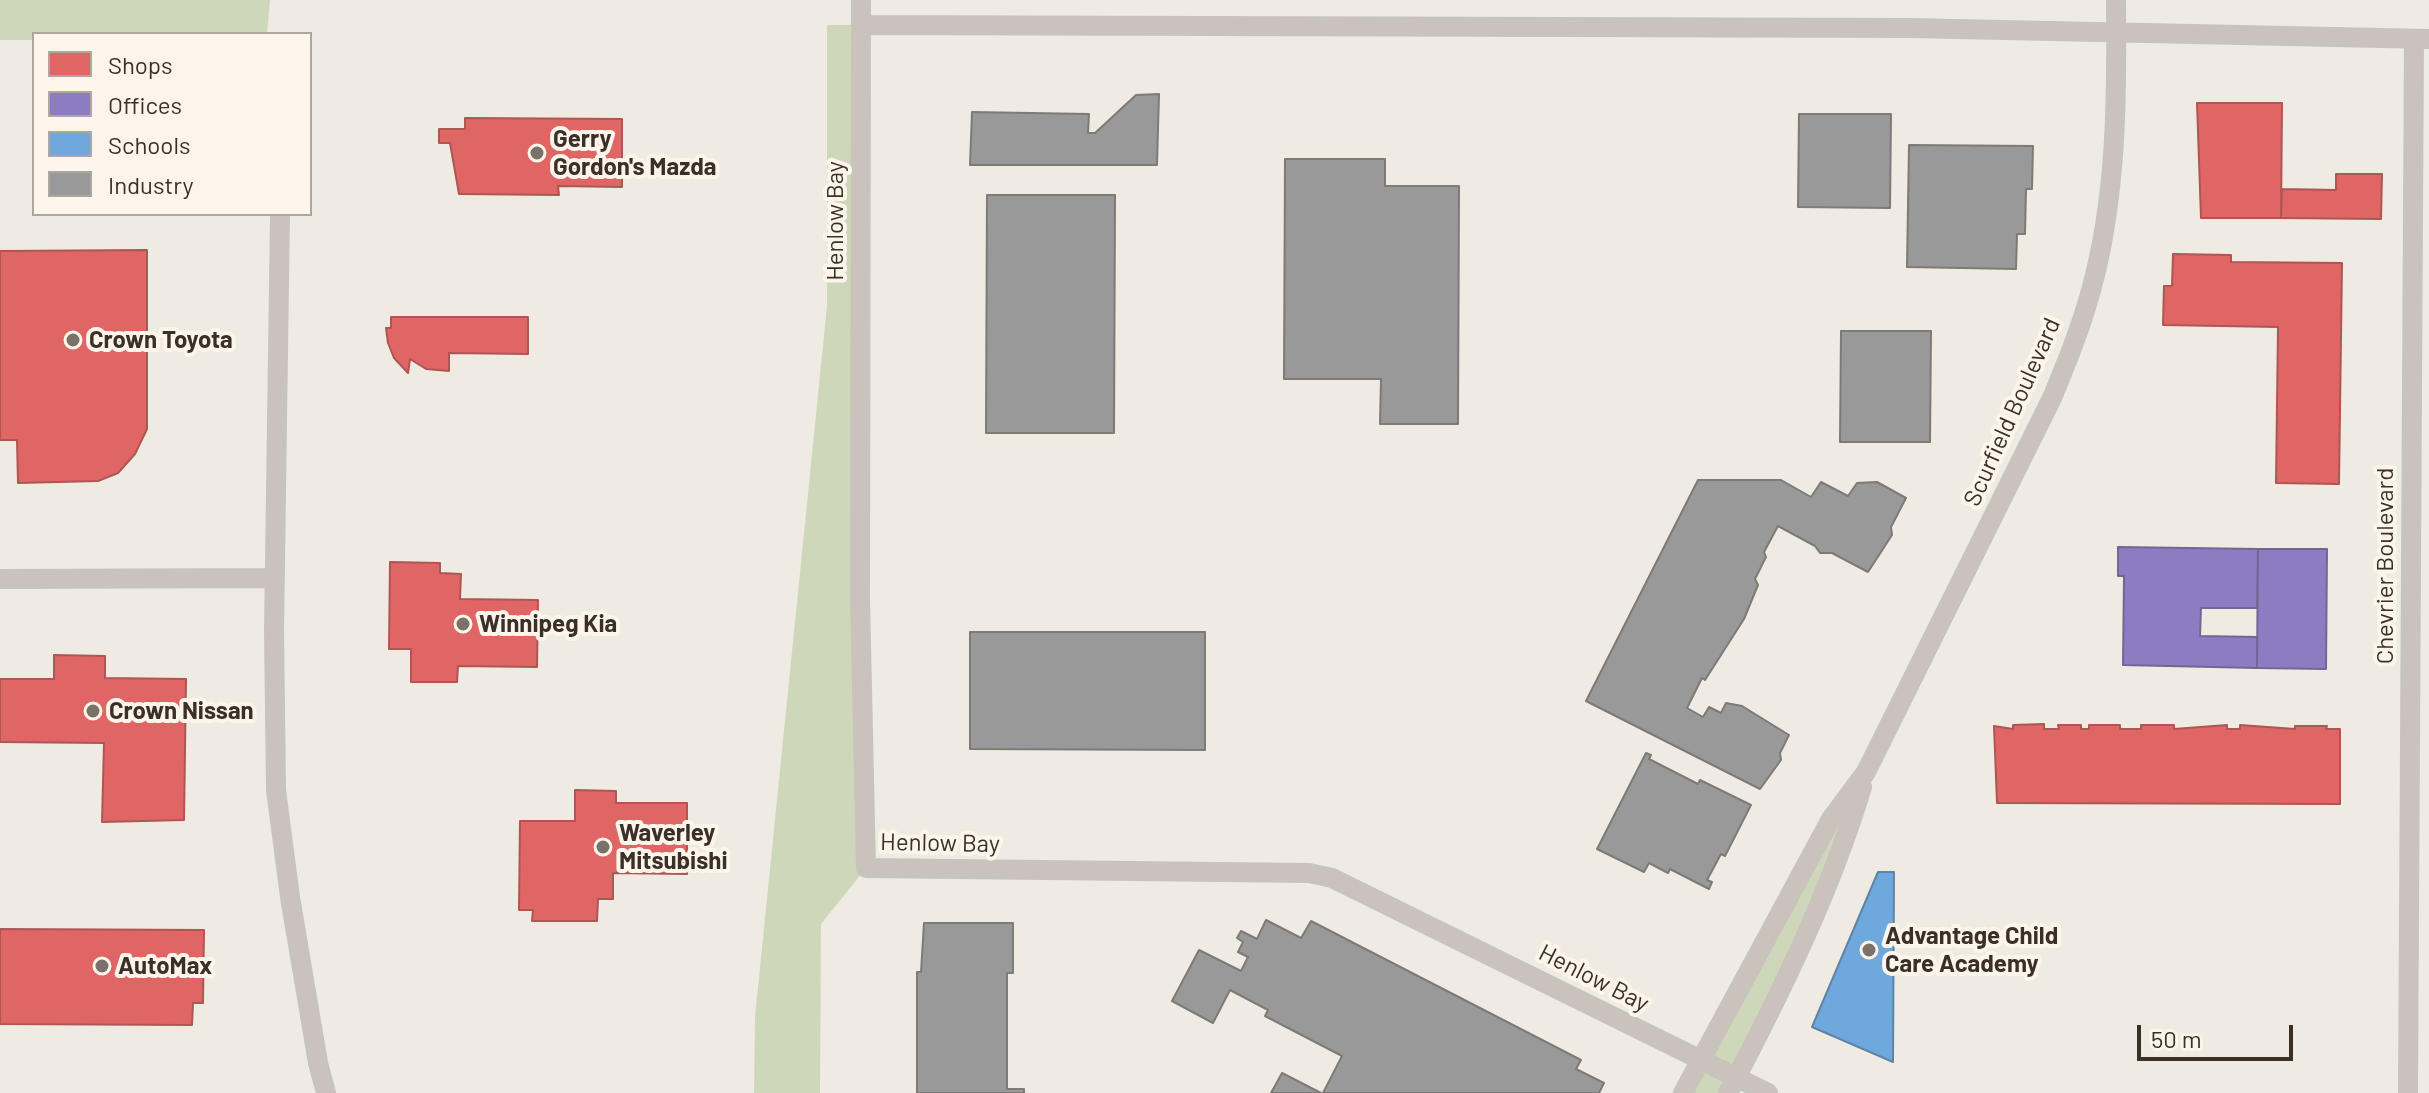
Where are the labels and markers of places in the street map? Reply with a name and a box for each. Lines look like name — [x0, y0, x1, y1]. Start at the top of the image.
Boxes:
place label: Gerry Gordon's Mazda — [553, 125, 716, 181]
marker: Gerry Gordon's Mazda — [528, 144, 546, 162]
place label: Crown Toyota — [89, 326, 233, 354]
marker: Crown Toyota — [64, 331, 82, 349]
place label: Winnipeg Kia — [479, 610, 617, 638]
marker: Winnipeg Kia — [454, 615, 472, 633]
place label: Crown Nissan — [109, 697, 254, 725]
marker: Crown Nissan — [84, 702, 102, 720]
place label: Waverley Mitsubishi — [619, 819, 728, 875]
marker: Waverley Mitsubishi — [594, 838, 612, 856]
place label: Advantage Child Care Academy — [1885, 922, 2058, 978]
marker: Advantage Child Care Academy — [1860, 941, 1878, 959]
place label: AutoMax — [118, 952, 212, 980]
marker: AutoMax — [93, 957, 111, 975]

